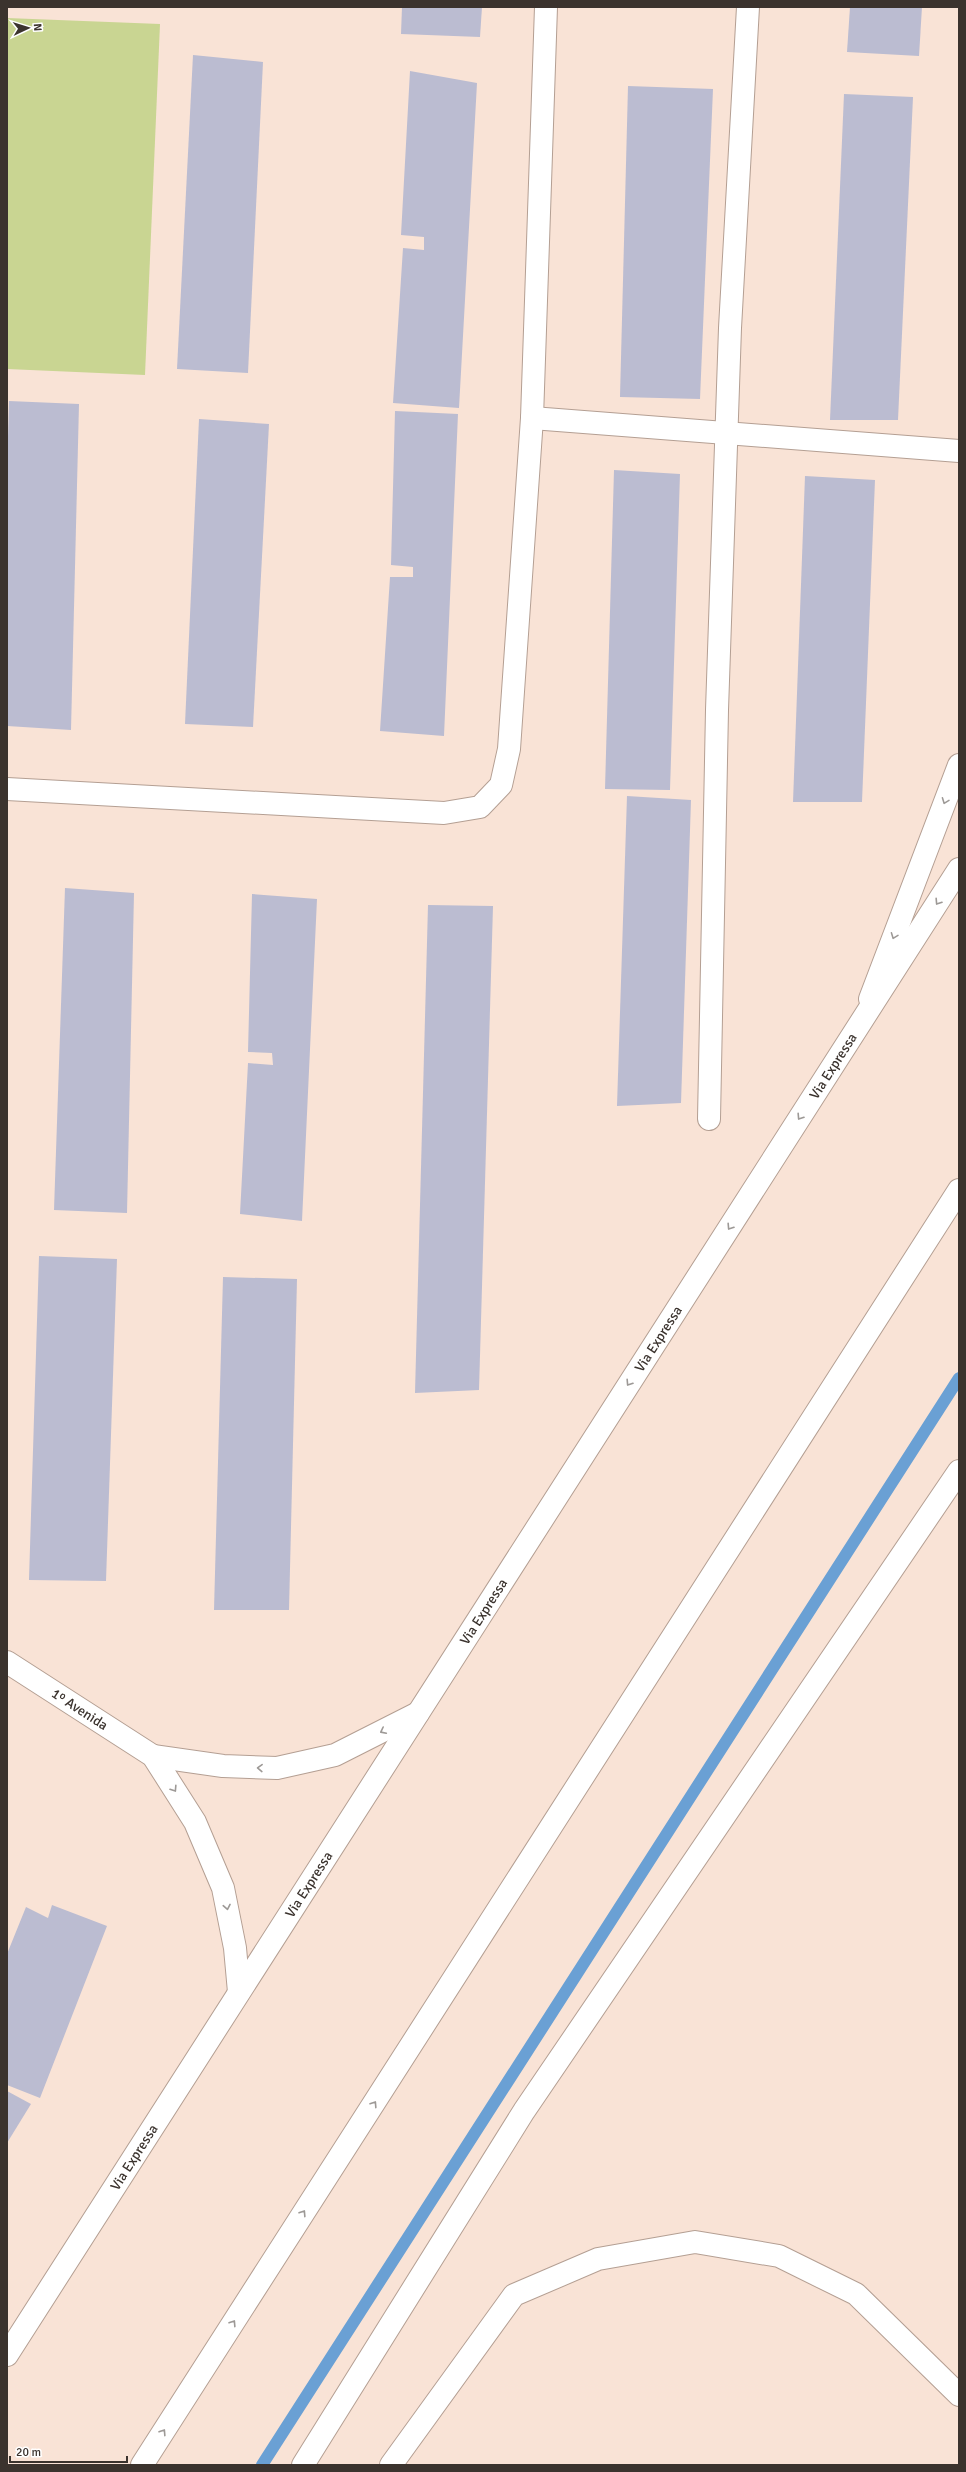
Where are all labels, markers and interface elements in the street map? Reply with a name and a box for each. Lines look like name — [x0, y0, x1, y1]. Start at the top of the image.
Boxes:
north arrow — [8, 8, 48, 48]
text: N — [31, 23, 44, 32]
one-way arrow — [942, 798, 950, 805]
one-way arrow — [936, 897, 943, 904]
one-way arrow — [891, 932, 899, 939]
street label: Via Expressa — [806, 1030, 861, 1102]
one-way arrow — [797, 1113, 805, 1120]
one-way arrow — [727, 1222, 734, 1229]
street label: Via Expressa — [631, 1303, 686, 1375]
one-way arrow — [627, 1379, 634, 1386]
street label: Via Expressa — [456, 1576, 511, 1648]
street label: 1º Avenida — [48, 1685, 111, 1734]
one-way arrow — [380, 1726, 387, 1734]
one-way arrow — [257, 1763, 263, 1772]
one-way arrow — [169, 1785, 176, 1792]
street label: Via Expressa — [282, 1848, 336, 1921]
one-way arrow — [222, 1904, 231, 1910]
one-way arrow — [369, 2101, 376, 2108]
street label: Via Expressa — [107, 2121, 162, 2194]
one-way arrow — [299, 2210, 306, 2217]
one-way arrow — [228, 2320, 236, 2327]
one-way arrow — [158, 2429, 166, 2436]
scale bar — [10, 2438, 127, 2464]
text: 20 m — [16, 2445, 41, 2460]

